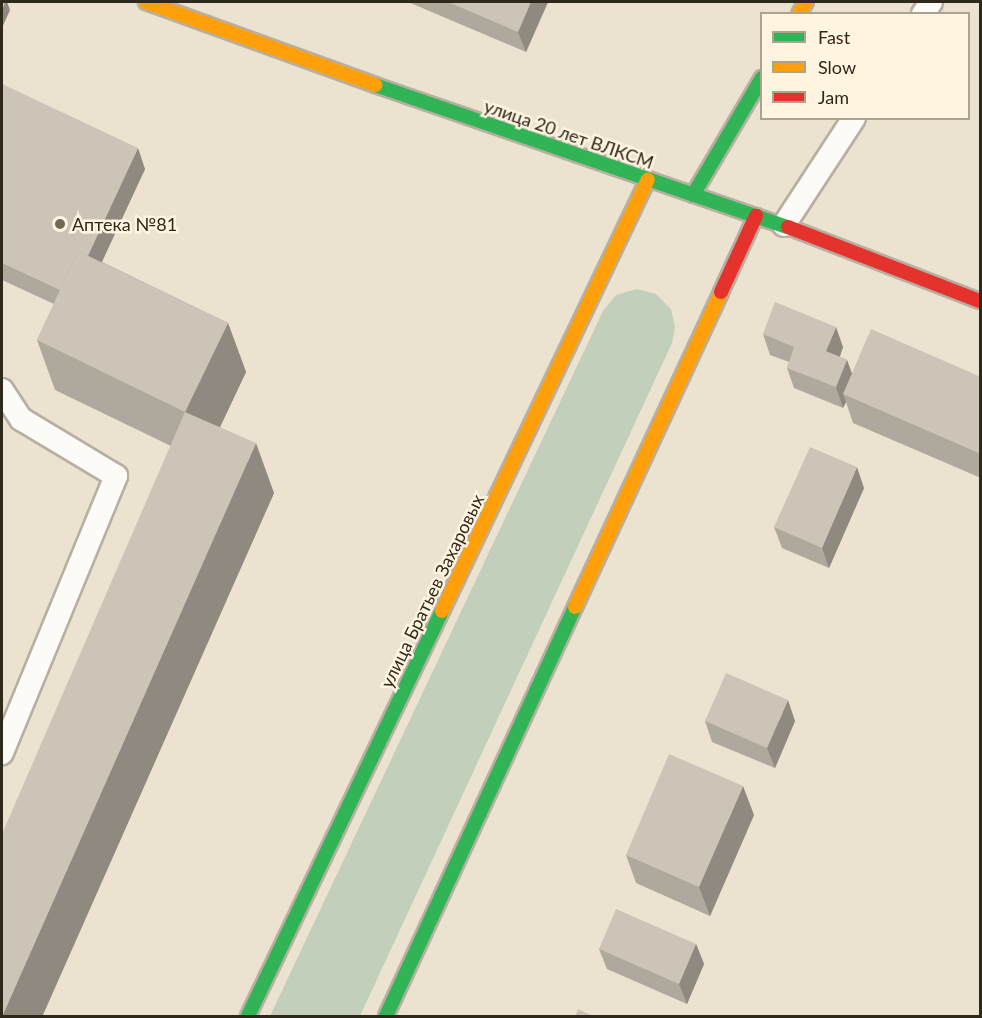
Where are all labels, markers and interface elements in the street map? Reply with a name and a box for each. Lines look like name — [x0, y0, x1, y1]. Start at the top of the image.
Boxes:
legend — [760, 12, 970, 120]
text: Fast — [818, 26, 850, 48]
text: Slow — [818, 56, 856, 78]
text: Jam — [818, 86, 849, 108]
street label: улица 20 лет ВЛКСМ — [481, 95, 657, 173]
place label: Аптека №81 — [72, 213, 177, 235]
marker: Аптека №81 — [53, 217, 67, 231]
street label: улица Братьев Захаровых — [376, 491, 488, 691]

